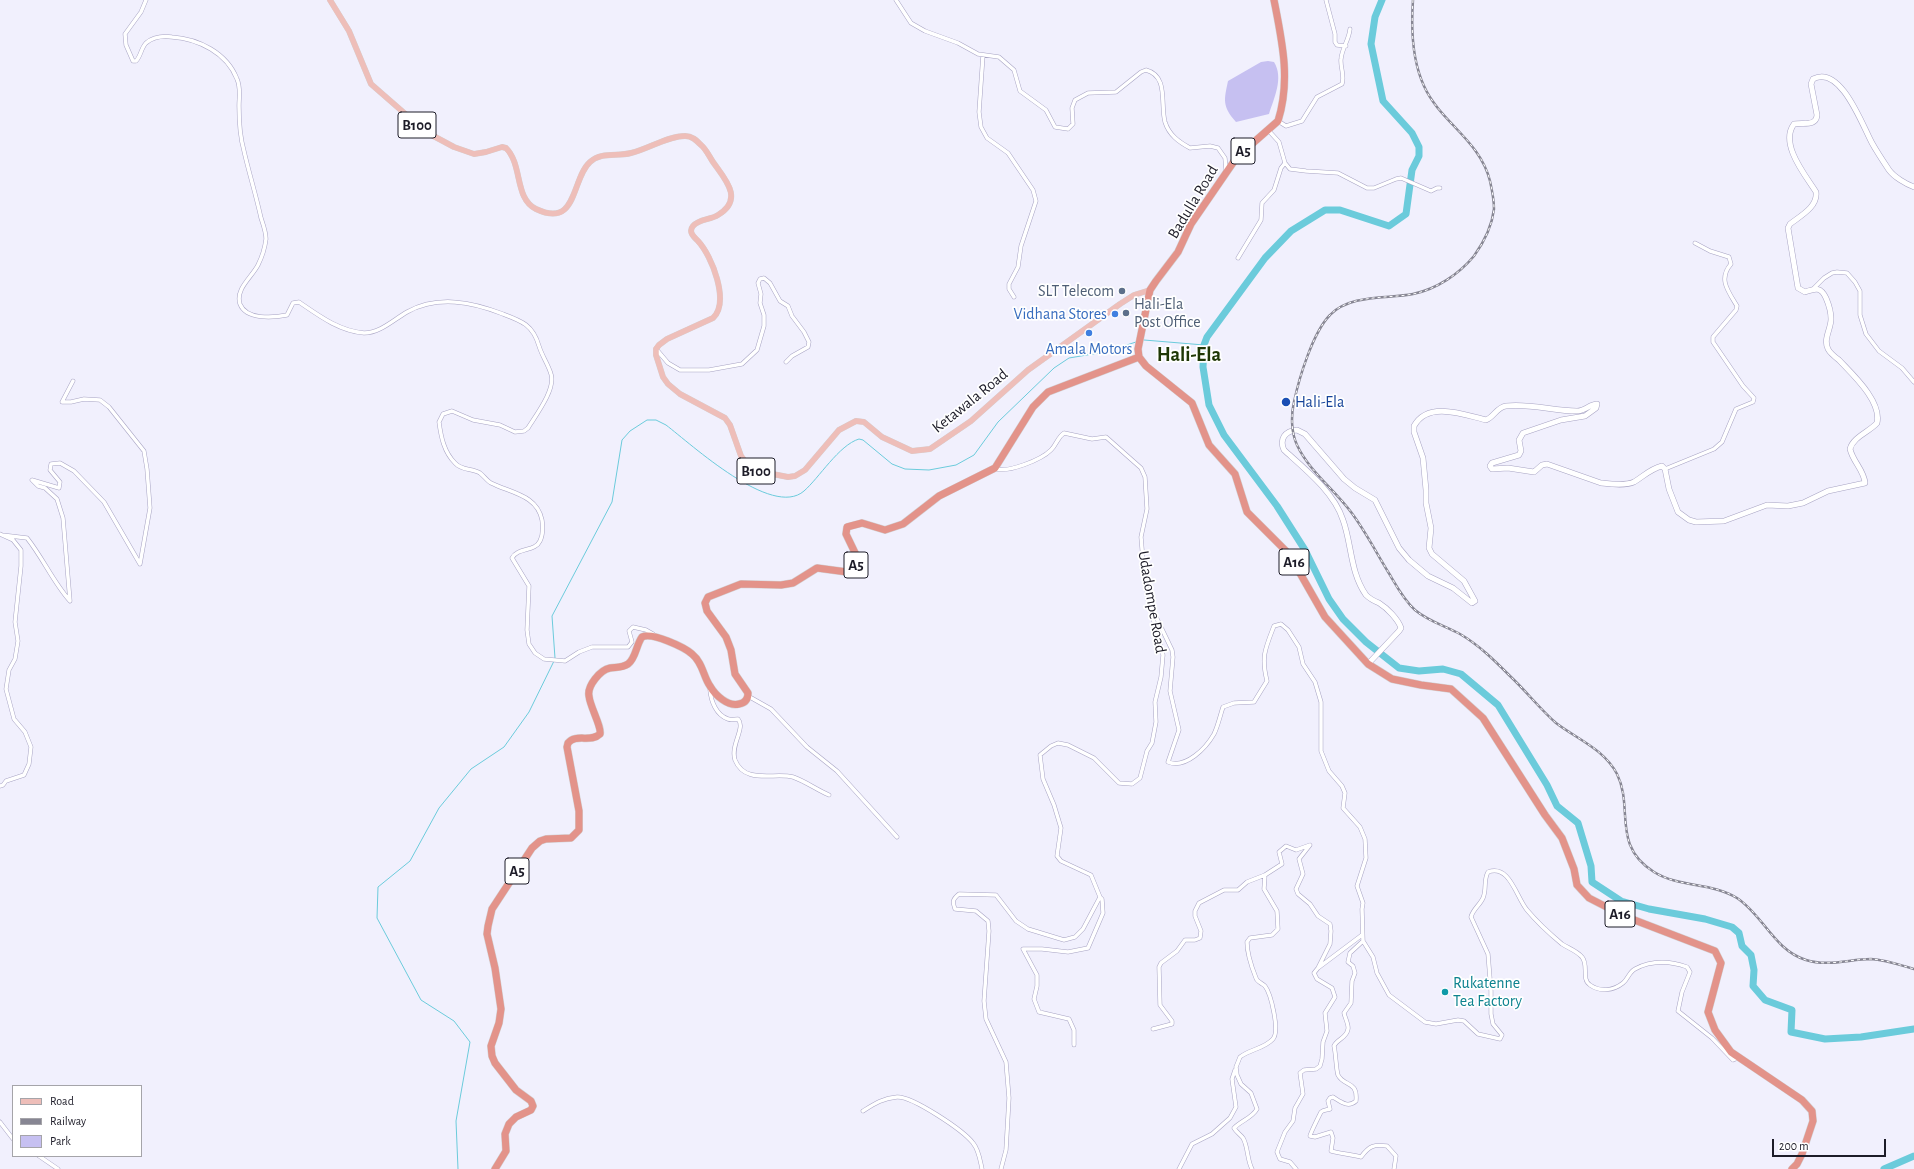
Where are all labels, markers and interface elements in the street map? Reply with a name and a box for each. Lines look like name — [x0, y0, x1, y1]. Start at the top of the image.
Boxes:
road number: B100 — [398, 112, 436, 138]
road number: A5 — [1231, 138, 1255, 164]
street label: Badulla Road — [1164, 162, 1222, 242]
place label: SLT Telecom — [1038, 281, 1114, 301]
marker: SLT Telecom — [1117, 286, 1127, 296]
place label: Hali-Ela Post Office — [1134, 294, 1201, 332]
place label: Vidhana Stores — [1013, 304, 1107, 324]
marker: Hali-Ela Post Office — [1121, 308, 1131, 318]
marker: Vidhana Stores — [1110, 309, 1120, 319]
marker: Amala Motors — [1084, 328, 1094, 338]
place label: Amala Motors — [1045, 339, 1133, 359]
district label: Hali-Ela — [1157, 343, 1221, 367]
street label: Ketawala Road — [928, 365, 1012, 437]
place label: Hali-Ela — [1295, 392, 1344, 412]
marker: Hali-Ela — [1280, 396, 1292, 408]
road number: B100 — [737, 458, 775, 484]
street label: Udadompe Road — [1134, 549, 1170, 655]
road number: A16 — [1279, 549, 1309, 575]
road number: A5 — [844, 552, 868, 578]
road number: A5 — [505, 858, 529, 884]
road number: A16 — [1605, 901, 1635, 927]
place label: Rukatenne Tea Factory — [1453, 973, 1522, 1011]
marker: Rukatenne Tea Factory — [1440, 987, 1450, 997]
legend — [12, 1085, 142, 1157]
text: Road — [50, 1095, 74, 1107]
text: Railway — [50, 1115, 86, 1127]
scale bar — [1774, 1131, 1888, 1157]
text: Park — [50, 1135, 71, 1147]
text: 200 m — [1779, 1140, 1809, 1152]

